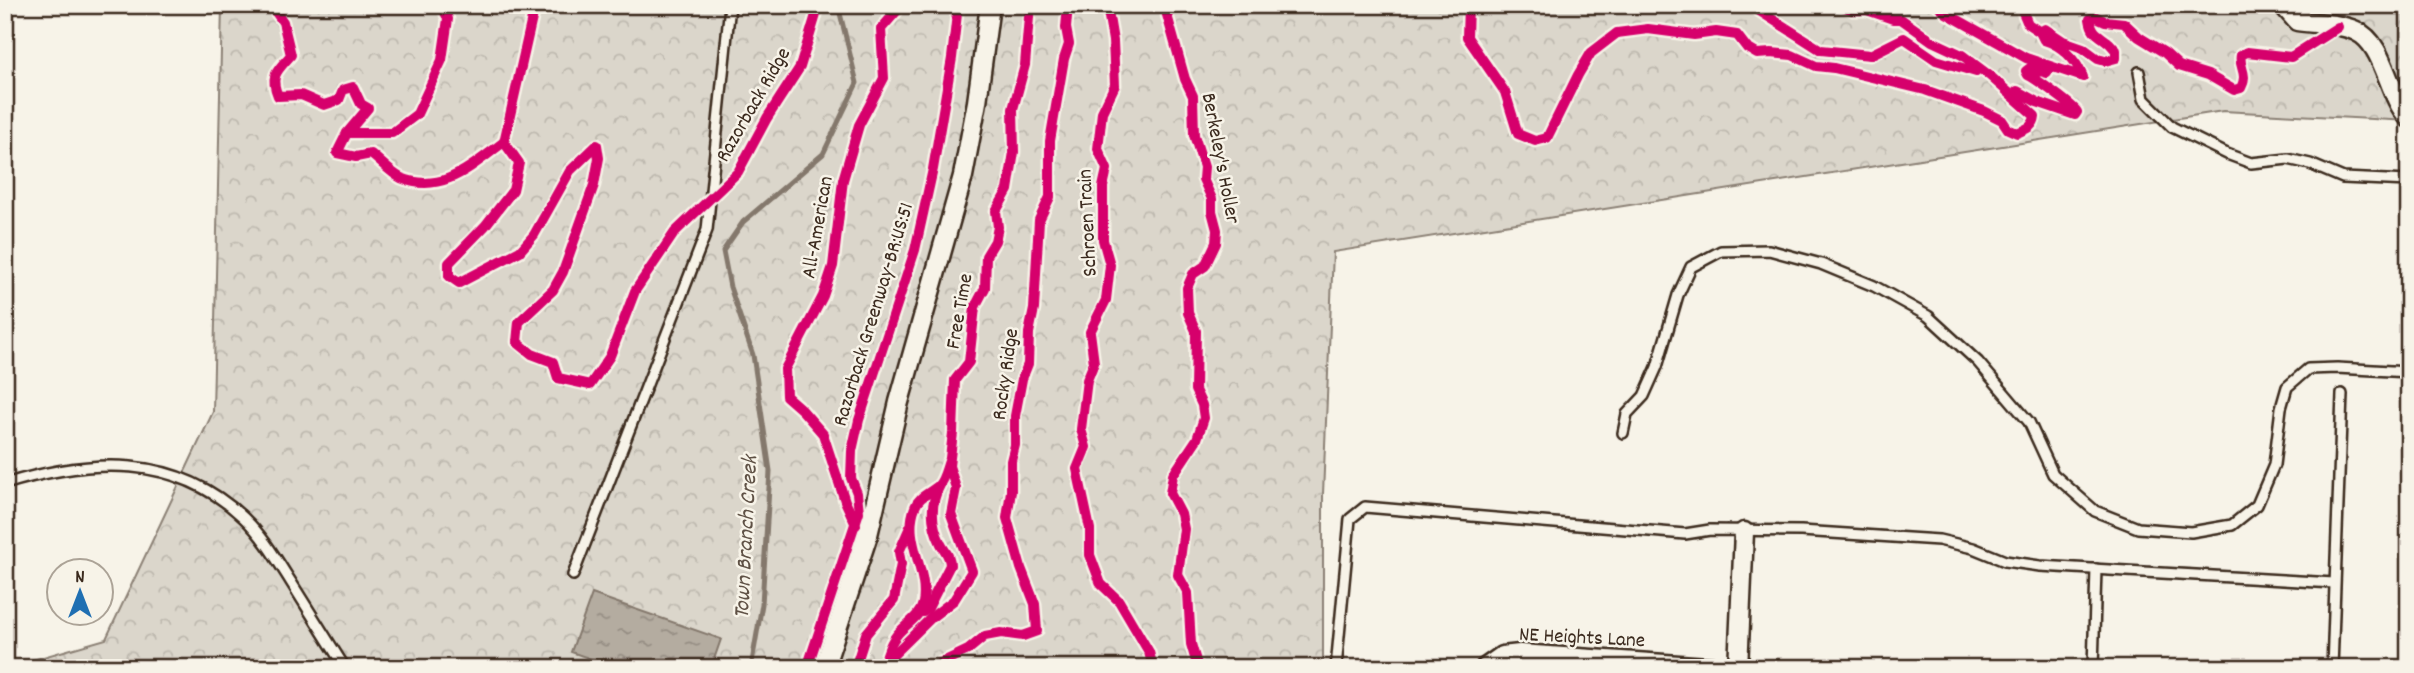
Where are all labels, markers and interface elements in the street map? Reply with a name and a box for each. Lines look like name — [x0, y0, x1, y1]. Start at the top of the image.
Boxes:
street label: Razorback Ridge — [710, 42, 800, 169]
street label: Berkeley's Holler — [1192, 91, 1246, 227]
street label: Schroen Train — [1071, 168, 1107, 277]
street label: All-American — [795, 174, 843, 281]
street label: Razorback Greenway-BR:US:51 — [827, 199, 923, 430]
street label: Free Time — [940, 271, 982, 352]
street label: Rocky Ridge — [986, 327, 1028, 422]
water label: Town Branch Creek — [727, 452, 768, 620]
north arrow — [46, 558, 116, 628]
text: N — [75, 565, 85, 592]
street label: NE Heights Lane — [1518, 621, 1646, 657]

